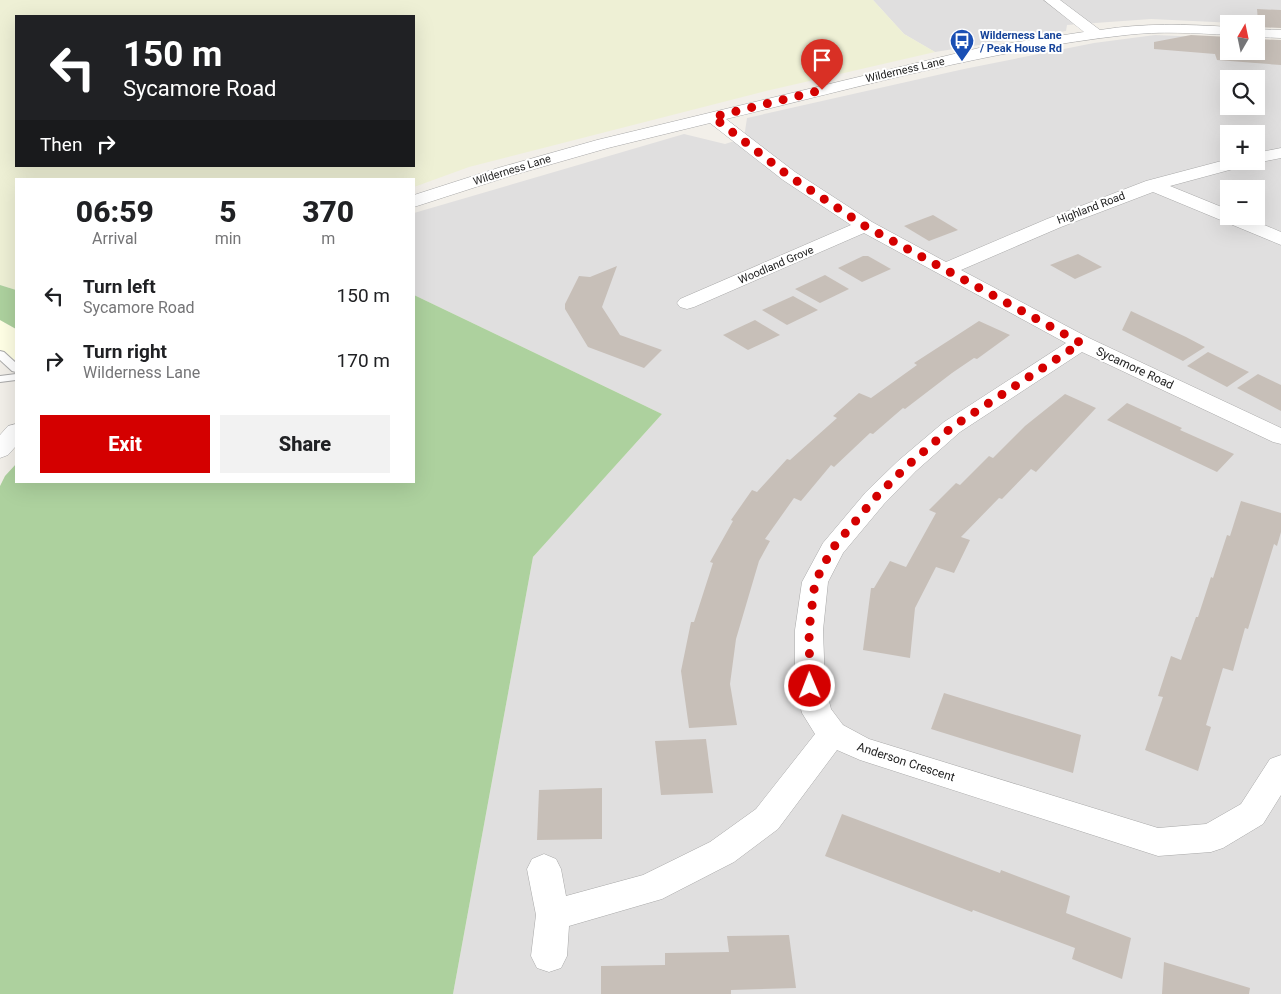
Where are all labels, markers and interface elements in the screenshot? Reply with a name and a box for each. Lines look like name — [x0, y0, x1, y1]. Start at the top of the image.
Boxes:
north arrow — [1220, 15, 1265, 60]
map controls — [1220, 15, 1265, 225]
bus stop icon: Wilderness Lane / Peak House Rd — [949, 28, 975, 62]
place label: Wilderness Lane / Peak House Rd — [979, 29, 1062, 55]
text: 150 m — [123, 34, 222, 75]
icon: left — [40, 35, 105, 100]
pin — [801, 39, 843, 90]
icon: arrive — [808, 46, 836, 74]
street label: Wilderness Lane — [864, 55, 946, 85]
button: search — [1220, 70, 1265, 115]
text: Sycamore Road — [123, 76, 277, 101]
button: + — [1220, 125, 1265, 170]
icon: right — [92, 130, 120, 158]
text: Then — [40, 133, 82, 156]
street label: Wilderness Lane — [472, 152, 553, 188]
button: − — [1220, 180, 1265, 225]
street label: Highland Road — [1055, 189, 1127, 227]
text: 06:59 — [76, 194, 154, 229]
text: 5 — [219, 194, 237, 229]
text: 370 — [302, 194, 354, 229]
text: Arrival — [92, 229, 138, 248]
text: min — [215, 229, 241, 248]
text: m — [321, 229, 335, 248]
street label: Woodland Grove — [736, 243, 816, 287]
text: Turn left — [83, 275, 156, 298]
icon: left — [40, 282, 68, 310]
text: 150 m — [337, 284, 390, 307]
text: Sycamore Road — [83, 298, 195, 317]
text: Turn right — [83, 340, 167, 363]
street label: Sycamore Road — [1094, 344, 1176, 392]
icon: right — [40, 347, 68, 375]
text: 170 m — [337, 349, 390, 372]
text: Wilderness Lane — [83, 363, 200, 382]
button: Exit — [40, 415, 210, 473]
button: Share — [220, 415, 390, 473]
position arrow — [783, 659, 835, 711]
street label: Anderson Crescent — [855, 740, 957, 784]

